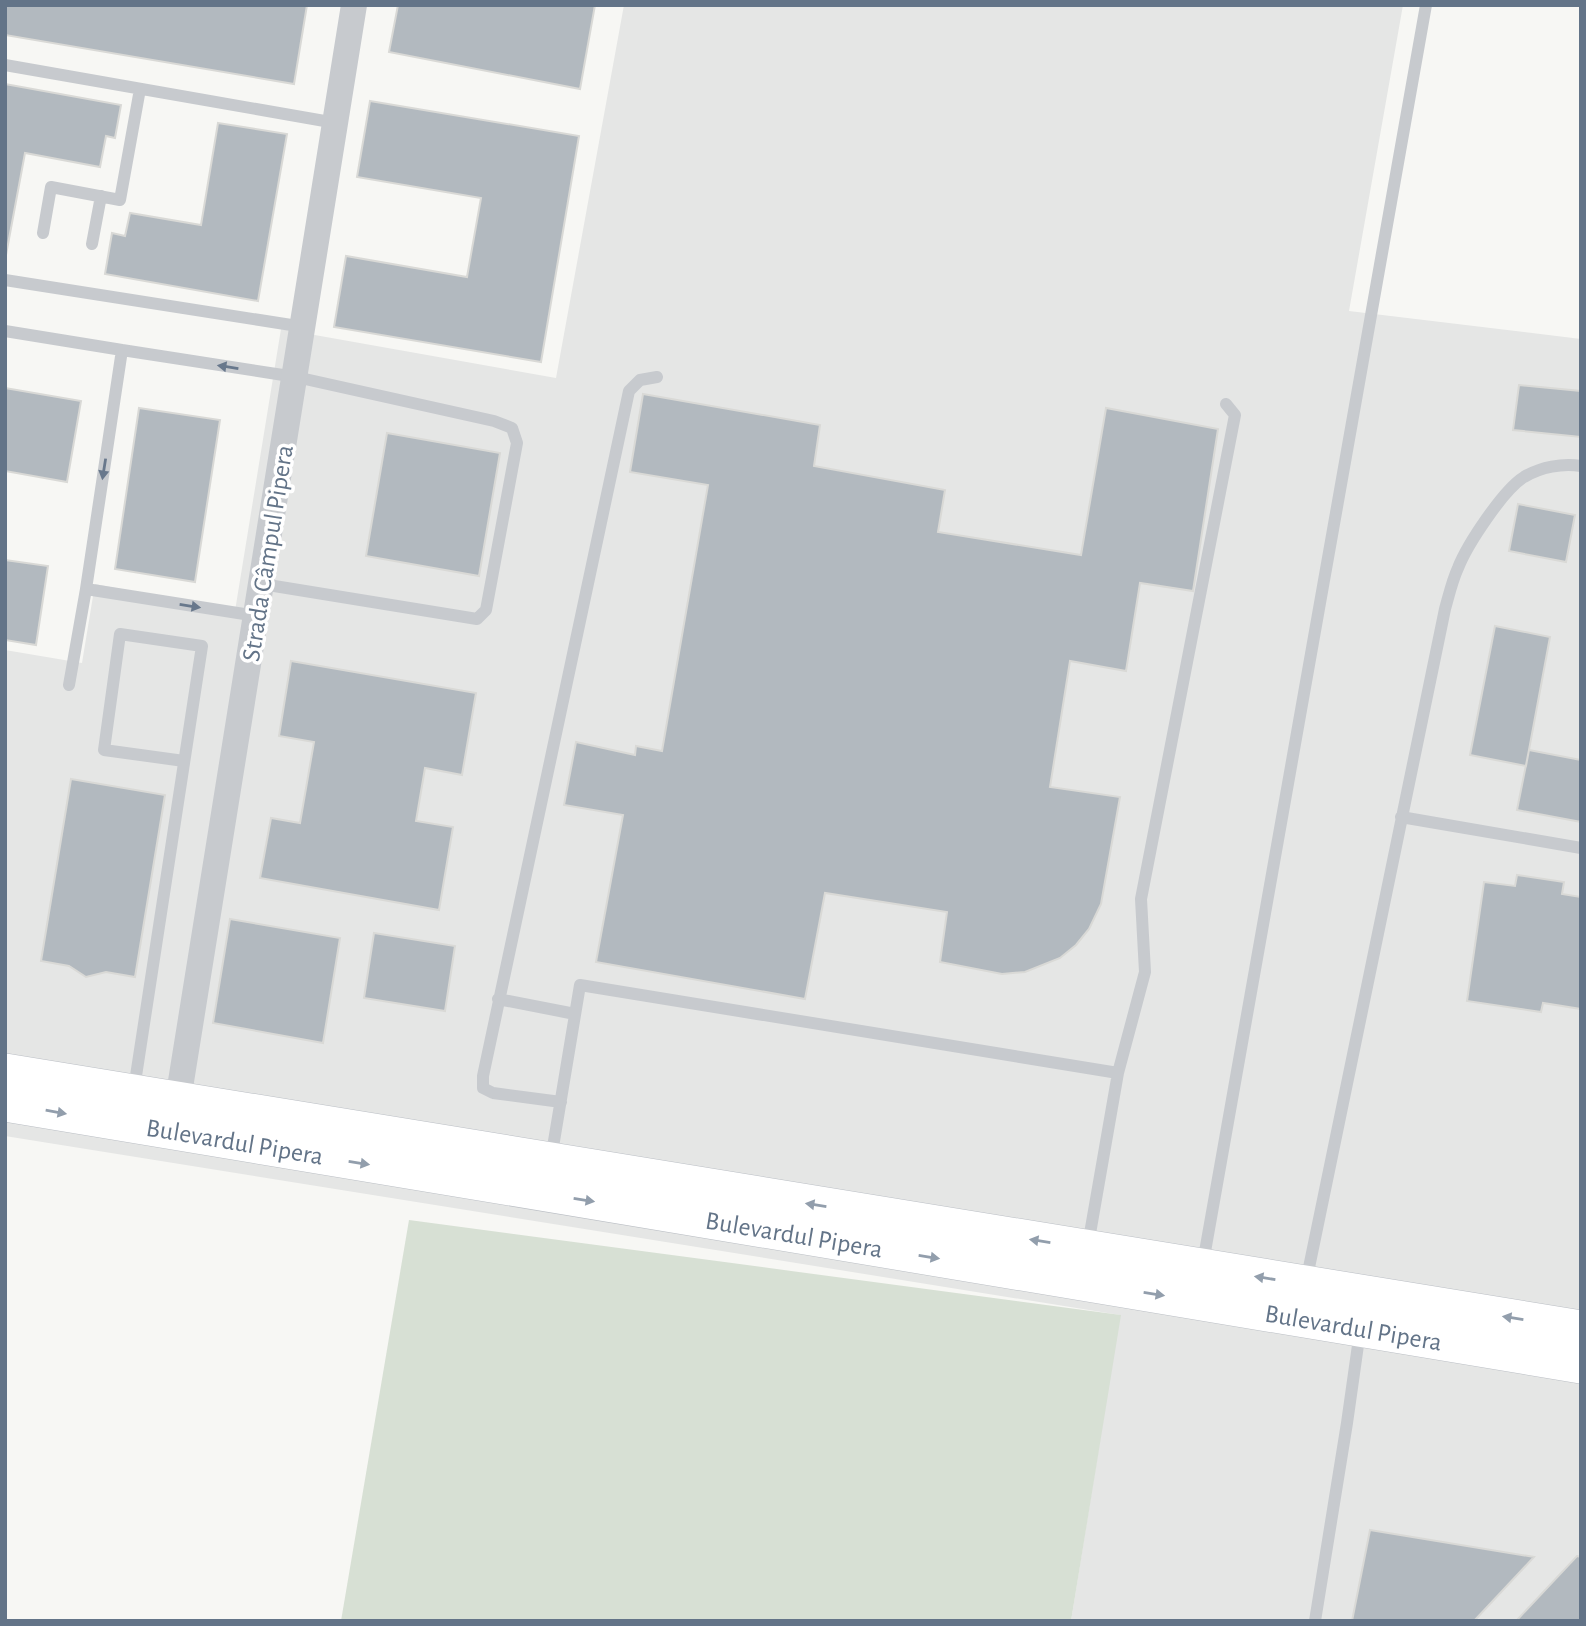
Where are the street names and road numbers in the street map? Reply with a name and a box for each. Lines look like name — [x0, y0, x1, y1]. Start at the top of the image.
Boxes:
street label: Strada Câmpul Pipera — [238, 443, 298, 663]
street label: Bulevardul Pipera — [144, 1115, 325, 1170]
street label: Bulevardul Pipera — [704, 1208, 884, 1263]
street label: Bulevardul Pipera — [1263, 1301, 1444, 1356]

